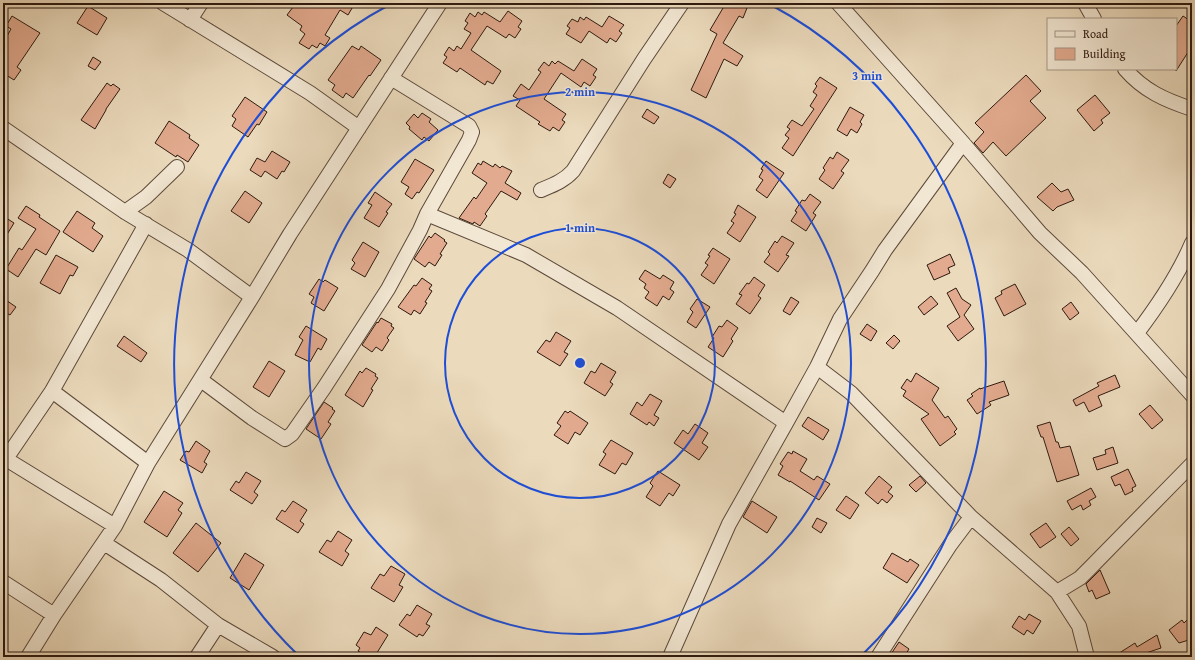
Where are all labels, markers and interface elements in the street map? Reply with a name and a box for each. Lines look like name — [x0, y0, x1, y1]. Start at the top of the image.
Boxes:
legend — [1047, 18, 1177, 70]
text: Road — [1083, 25, 1109, 42]
text: Building — [1083, 45, 1126, 62]
text: 3 min — [852, 67, 882, 84]
text: 2 min — [565, 83, 595, 100]
text: 1 min — [565, 219, 595, 236]
centre of rings — [573, 356, 587, 370]

